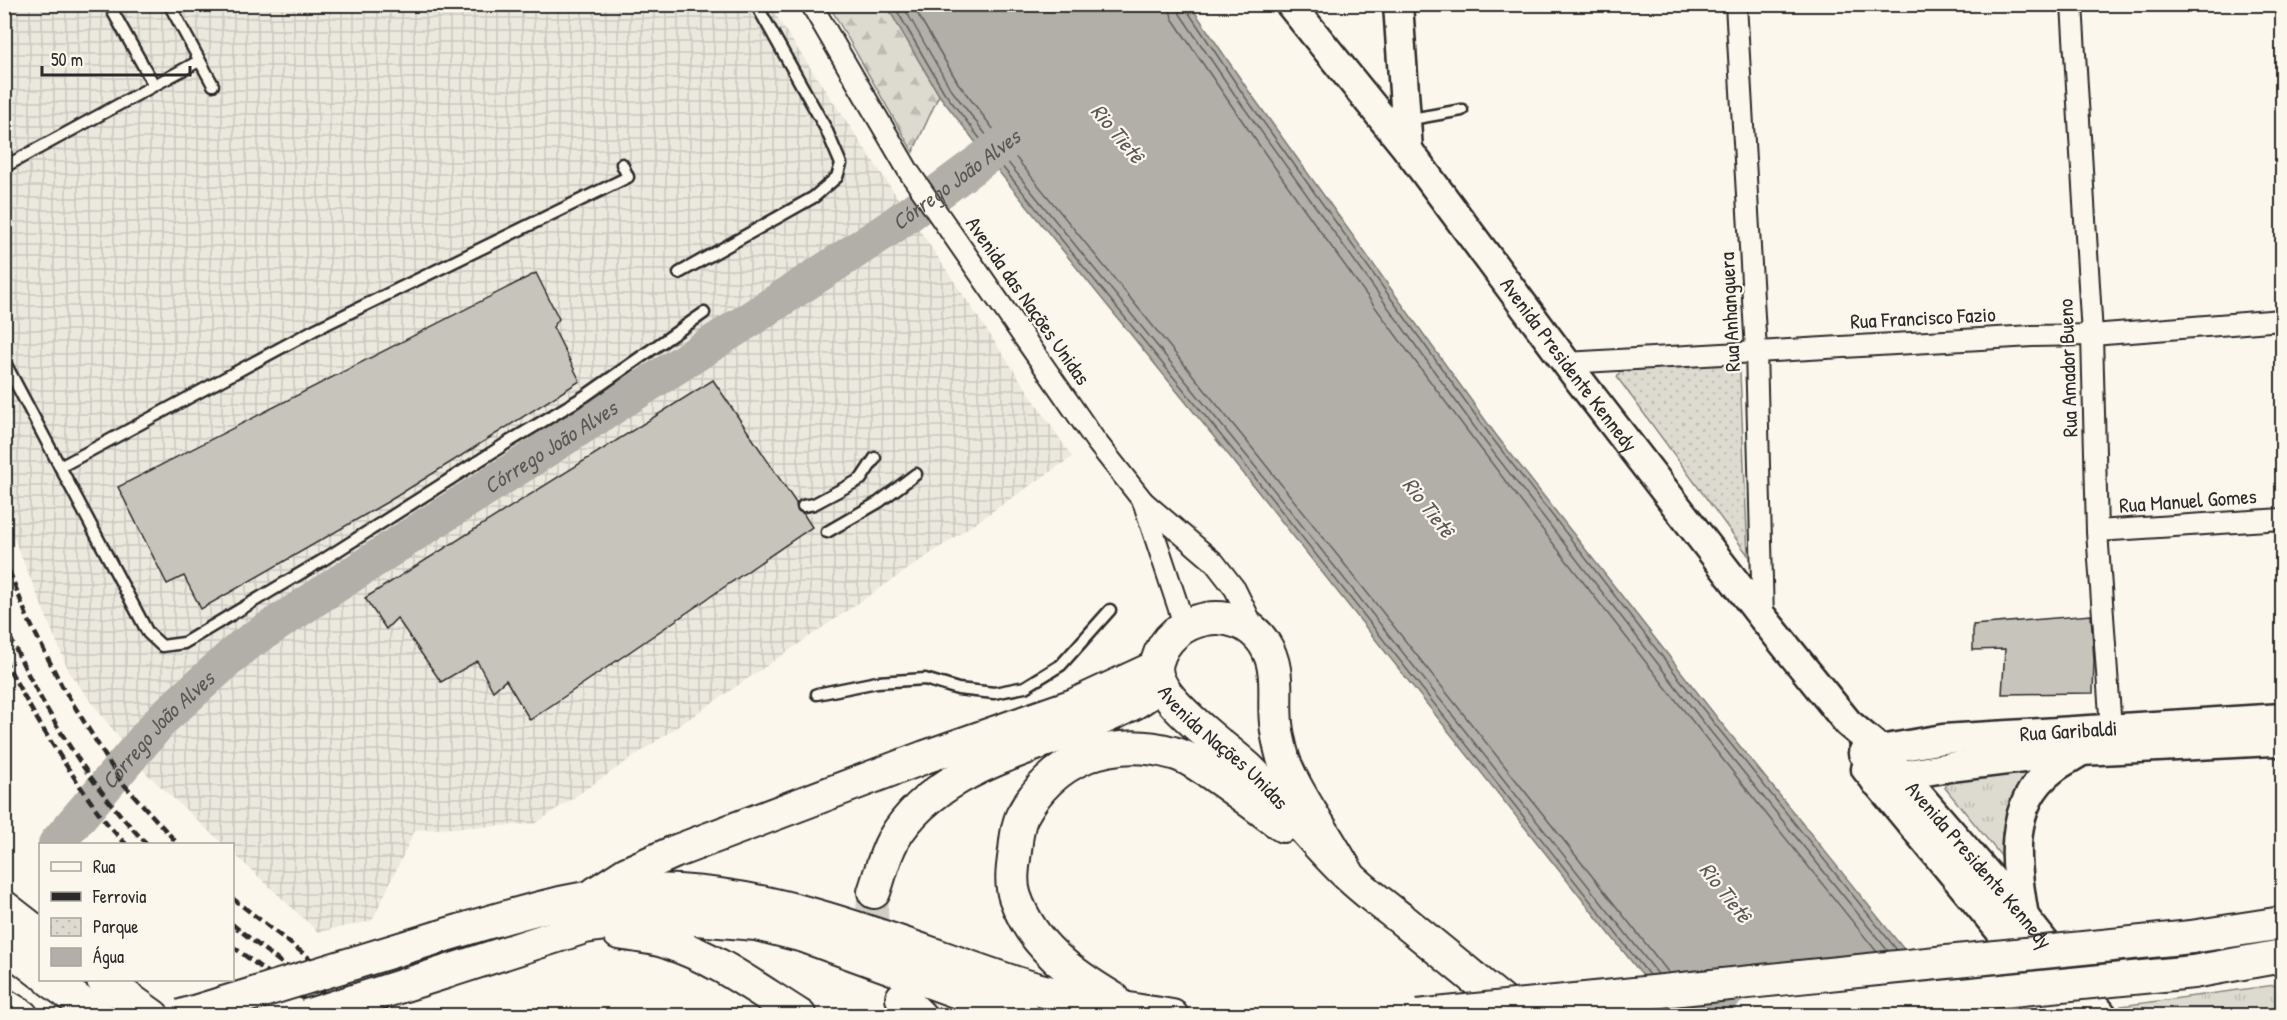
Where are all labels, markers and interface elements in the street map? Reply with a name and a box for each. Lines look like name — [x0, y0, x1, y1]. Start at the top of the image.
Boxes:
scale bar — [42, 39, 190, 77]
text: 50 m — [51, 47, 83, 72]
water label: Rio Tietê — [1084, 97, 1153, 171]
water label: Córrego João Alves — [885, 120, 1028, 237]
street label: Avenida das Nações Unidas — [959, 211, 1097, 391]
street label: Rua Anhanguera — [1712, 251, 1747, 373]
street label: Avenida Presidente Kennedy — [1494, 271, 1645, 458]
street label: Rua Amador Bueno — [2051, 298, 2084, 438]
street label: Rua Francisco Fazio — [1850, 299, 1996, 336]
water label: Córrego João Alves — [478, 392, 625, 501]
water label: Rio Tietê — [1396, 471, 1463, 545]
street label: Rua Manuel Gomes — [2118, 481, 2258, 520]
water label: Córrego João Alves — [94, 662, 222, 795]
street label: Avenida Nações Unidas — [1151, 679, 1295, 816]
street label: Rua Garibaldi — [2019, 713, 2118, 748]
street label: Avenida Presidente Kennedy — [1899, 775, 2059, 955]
legend — [39, 843, 234, 981]
text: Rua — [93, 854, 115, 879]
water label: Rio Tietê — [1693, 856, 1760, 930]
text: Ferrovia — [92, 884, 146, 909]
text: Parque — [93, 914, 138, 939]
text: Água — [93, 944, 124, 969]

